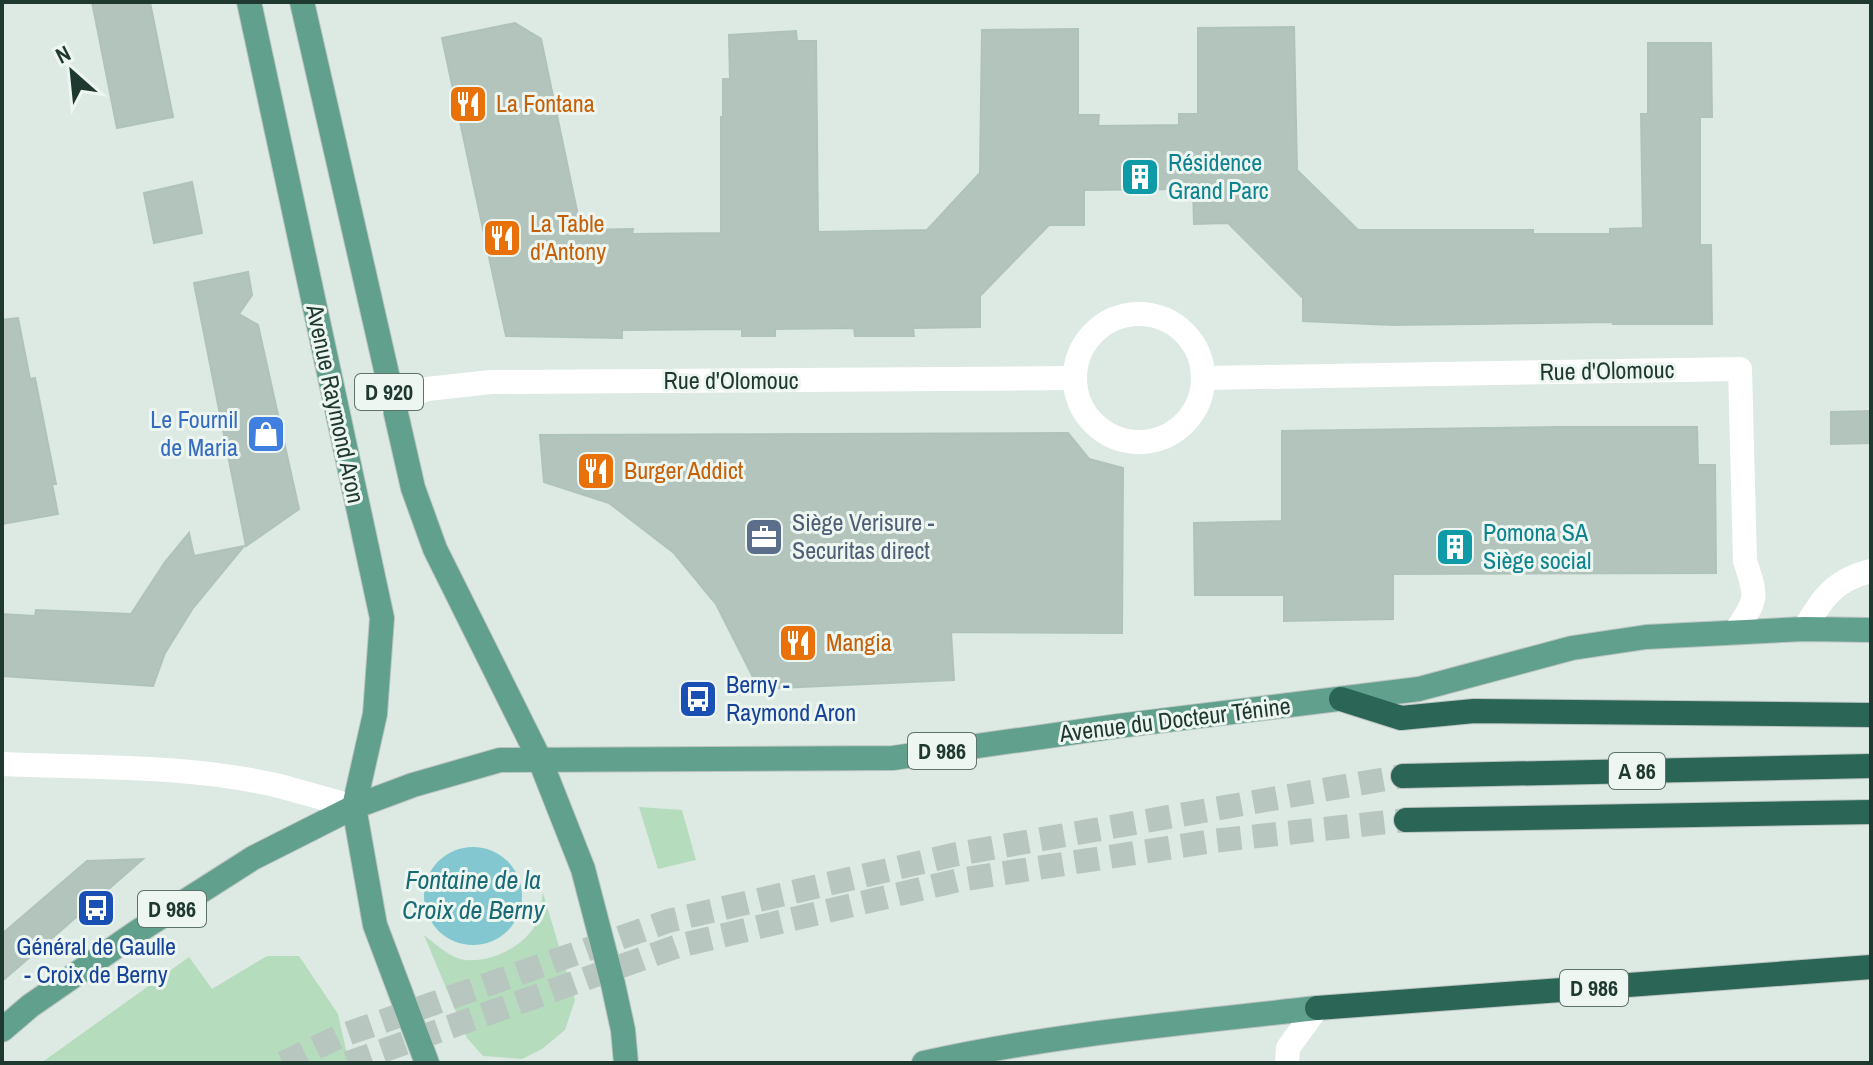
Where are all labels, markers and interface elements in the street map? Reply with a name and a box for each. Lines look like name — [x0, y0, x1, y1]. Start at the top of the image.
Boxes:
north arrow — [32, 32, 112, 112]
text: N — [50, 38, 76, 71]
restaurant icon: La Fontana — [447, 83, 489, 125]
place label: La Fontana — [496, 87, 595, 119]
place label: Résidence Grand Parc — [1168, 146, 1269, 206]
building icon: Résidence Grand Parc — [1119, 156, 1161, 198]
place label: La Table d'Antony — [530, 207, 606, 267]
restaurant icon: La Table d'Antony — [481, 217, 523, 259]
street label: Avenue Raymond Aron — [299, 301, 373, 506]
street label: Rue d'Olomouc — [1539, 353, 1675, 387]
street label: Rue d'Olomouc — [663, 364, 799, 396]
road number: D 920 — [355, 374, 423, 410]
place label: Le Fournil de Maria — [150, 403, 238, 463]
shop icon: Le Fournil de Maria — [245, 413, 287, 455]
restaurant icon: Burger Addict — [575, 450, 617, 492]
place label: Burger Addict — [624, 454, 744, 486]
place label: Siège Verisure - Securitas direct — [792, 506, 935, 566]
office icon: Siège Verisure - Securitas direct — [743, 516, 785, 558]
place label: Pomona SA Siège social — [1483, 516, 1591, 576]
building icon: Pomona SA Siège social — [1434, 526, 1476, 568]
restaurant icon: Mangia — [777, 622, 819, 664]
place label: Mangia — [826, 626, 892, 658]
place label: Berny - Raymond Aron — [726, 668, 856, 728]
bus stop icon: Berny - Raymond Aron — [677, 678, 719, 720]
street label: Avenue du Docteur Ténine — [1057, 689, 1292, 749]
road number: D 986 — [908, 733, 976, 769]
road number: A 86 — [1609, 753, 1665, 789]
water label: Fontaine de la Croix de Berny — [402, 862, 545, 927]
bus stop icon: Général de Gaulle - Croix de Berny — [75, 887, 117, 929]
road number: D 986 — [138, 891, 206, 927]
place label: Général de Gaulle - Croix de Berny — [16, 930, 176, 990]
road number: D 986 — [1560, 970, 1628, 1006]

